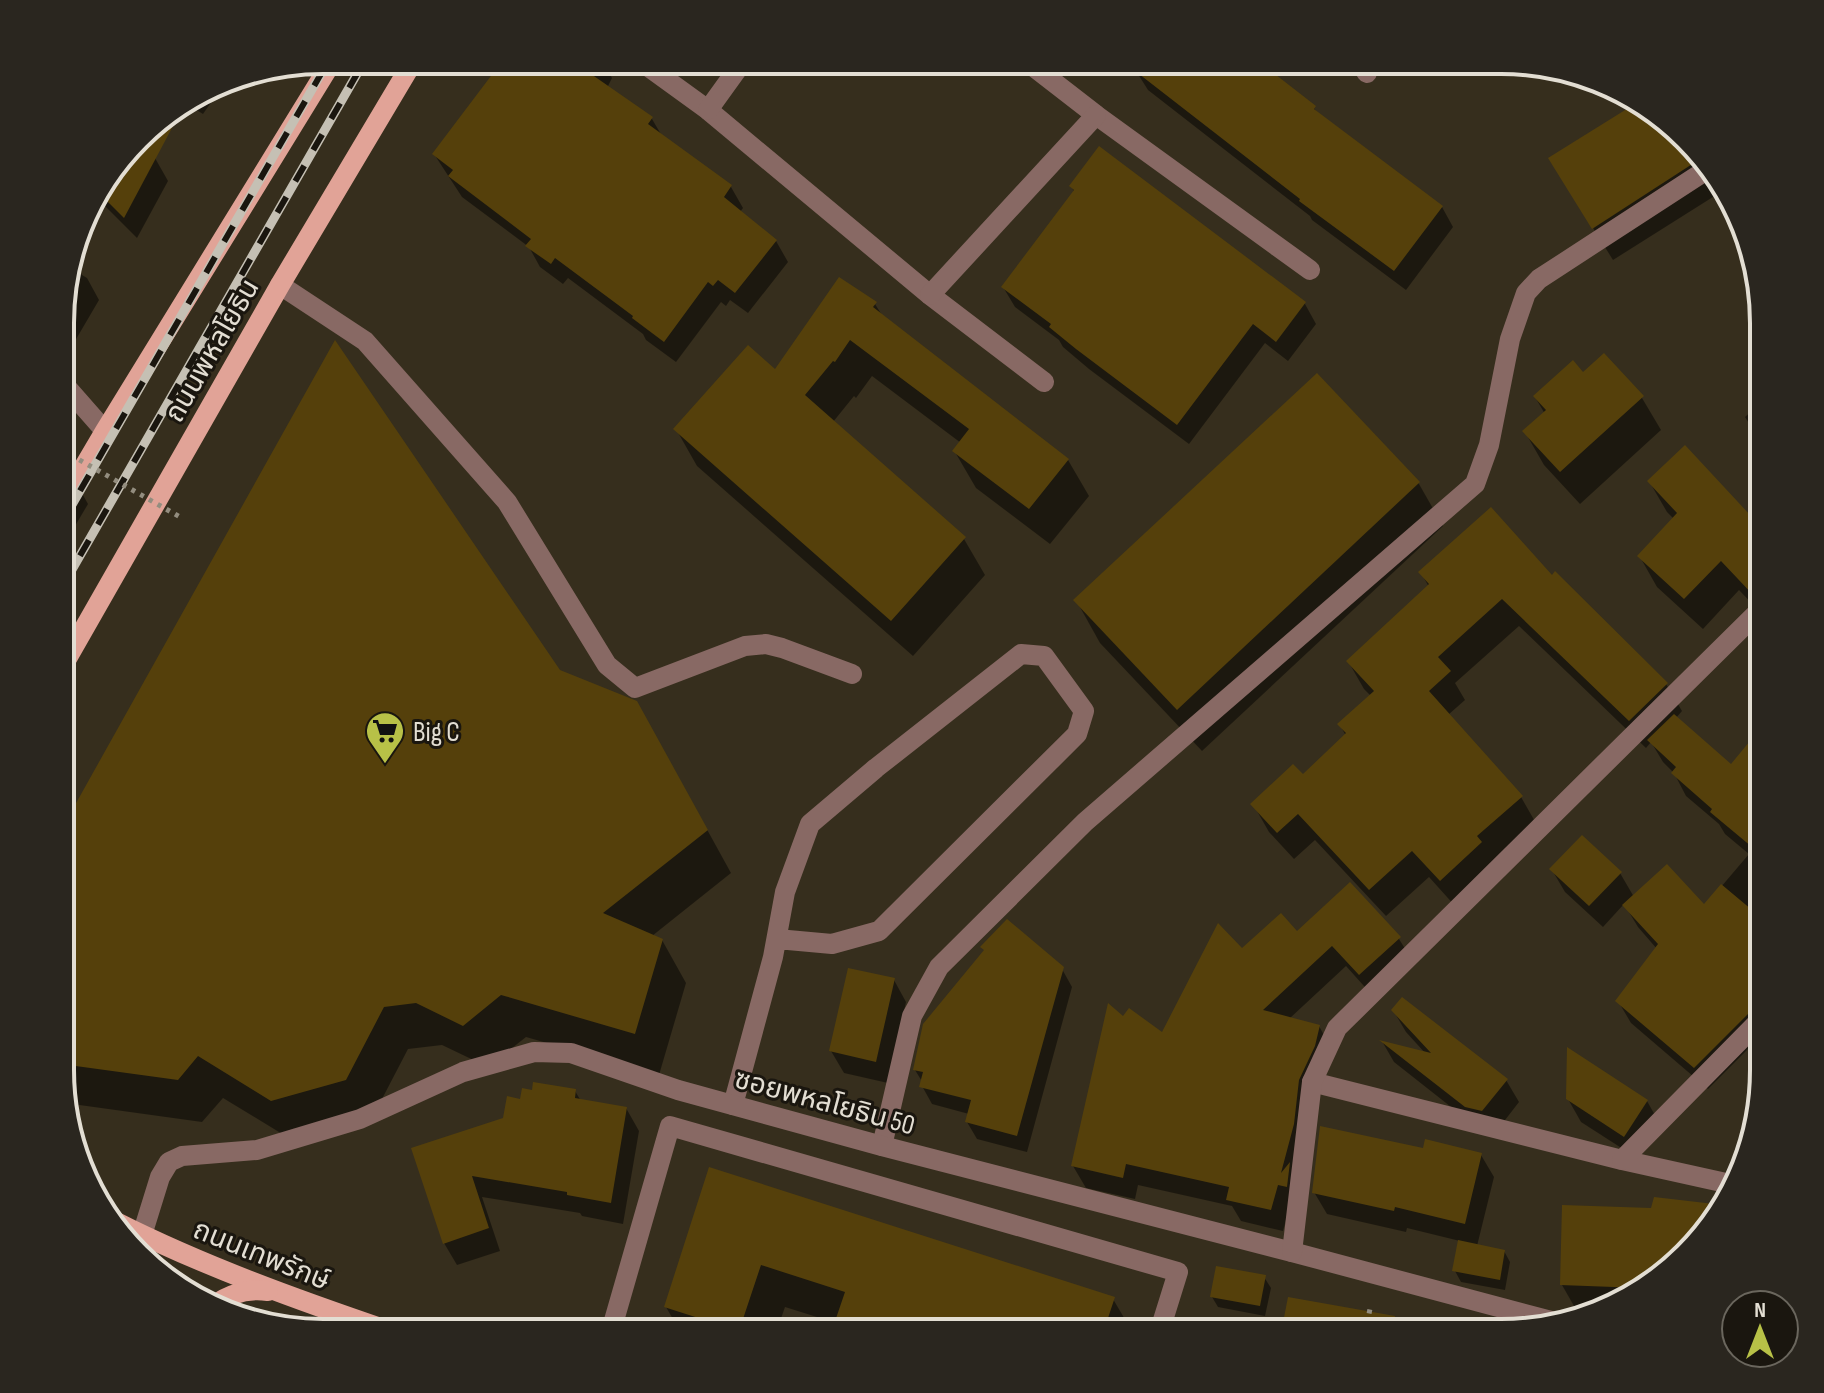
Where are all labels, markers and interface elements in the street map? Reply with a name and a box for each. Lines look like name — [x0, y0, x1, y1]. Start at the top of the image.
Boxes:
street label: ถนนพหลโยธิน — [158, 273, 267, 428]
supermarket icon: Big C — [364, 710, 406, 765]
place label: Big C — [413, 716, 460, 749]
street label: ซอยพหลโยธิน 50 — [731, 1063, 918, 1142]
street label: ถนนเทพรักษ์ — [188, 1213, 335, 1298]
north arrow — [1720, 1289, 1800, 1369]
text: N — [1754, 1297, 1766, 1324]

